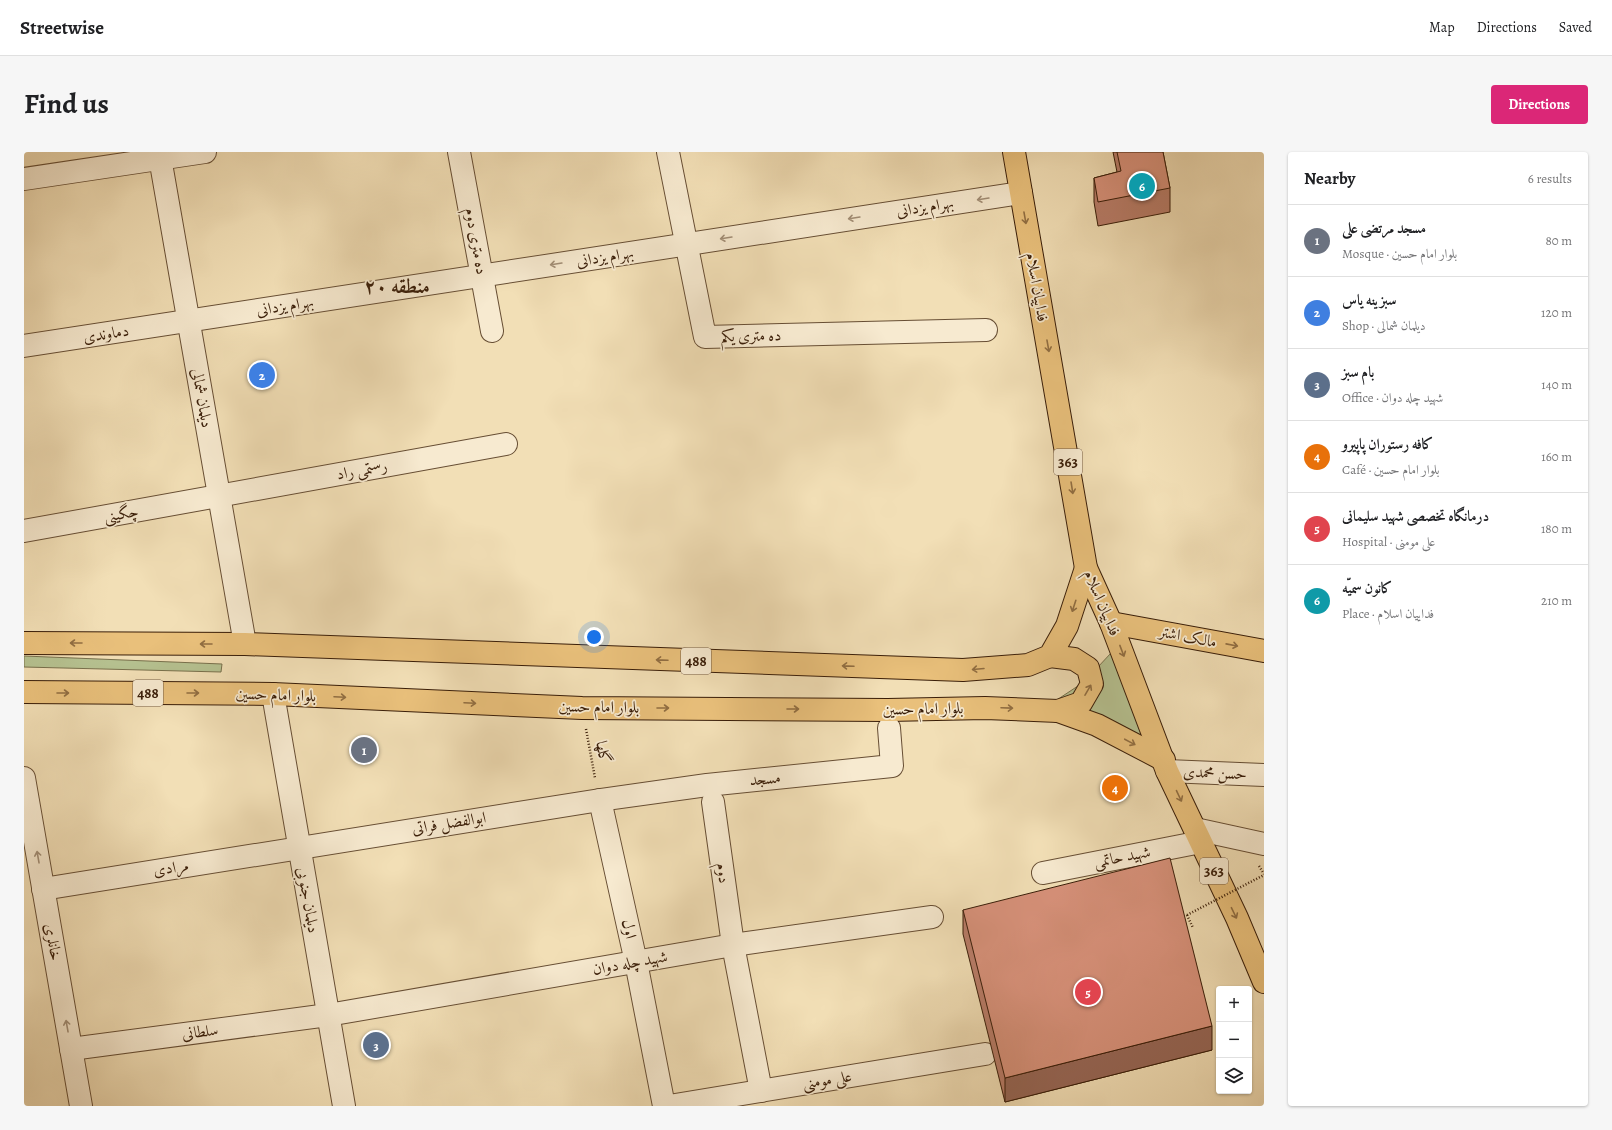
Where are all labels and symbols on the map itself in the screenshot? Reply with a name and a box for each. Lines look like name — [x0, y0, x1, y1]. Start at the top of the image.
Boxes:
pin: 6 — [1129, 171, 1155, 201]
street label: بهرام یزدانی — [895, 192, 956, 225]
one-way arrow — [976, 195, 989, 203]
street label: ده متری دوم — [456, 206, 493, 277]
one-way arrow — [1022, 211, 1030, 224]
one-way arrow — [848, 214, 861, 222]
one-way arrow — [719, 234, 732, 242]
street label: بهرام یزدانی — [575, 242, 636, 275]
street label: فداییان اسلام — [1017, 251, 1054, 324]
one-way arrow — [549, 260, 562, 268]
district label: منطقه ۲۰ — [364, 273, 430, 300]
street label: بهرام یزدانی — [255, 291, 316, 324]
street label: دماوندی — [81, 320, 131, 348]
street label: ده متری یکم — [720, 324, 782, 352]
one-way arrow — [1044, 339, 1052, 352]
pin: 2 — [249, 360, 275, 390]
street label: دیلمان شمالی — [186, 367, 218, 429]
road number: 363 — [1054, 449, 1082, 475]
street label: رستمی راد — [335, 455, 389, 485]
one-way arrow — [1069, 481, 1077, 494]
street label: چگینی — [102, 500, 140, 528]
street label: فداییان اسلام — [1075, 566, 1126, 641]
one-way arrow — [1070, 599, 1077, 612]
street label: مالک اشتر — [1155, 620, 1219, 653]
your location — [584, 627, 604, 647]
one-way arrow — [70, 639, 83, 647]
one-way arrow — [200, 640, 213, 648]
one-way arrow — [1225, 641, 1238, 649]
one-way arrow — [1119, 645, 1127, 657]
road number: 488 — [681, 648, 711, 674]
one-way arrow — [656, 656, 669, 663]
one-way arrow — [842, 662, 855, 670]
one-way arrow — [972, 665, 985, 672]
road number: 488 — [133, 680, 163, 706]
street label: بلوار امام حسین — [235, 683, 317, 710]
one-way arrow — [1085, 684, 1093, 696]
one-way arrow — [56, 689, 69, 696]
one-way arrow — [186, 690, 199, 697]
one-way arrow — [333, 693, 346, 701]
street label: بلوار امام حسین — [558, 695, 640, 722]
street label: بلوار امام حسین — [882, 697, 964, 724]
one-way arrow — [463, 699, 476, 707]
one-way arrow — [656, 704, 669, 712]
one-way arrow — [1000, 705, 1013, 712]
one-way arrow — [786, 706, 799, 713]
pin: 1 — [351, 735, 377, 765]
street label: گلها — [590, 739, 616, 765]
one-way arrow — [1124, 739, 1136, 747]
street label: حسن محمدی — [1183, 761, 1247, 785]
street label: مسجد — [748, 766, 782, 792]
pin: 4 — [1102, 773, 1128, 803]
one-way arrow — [1176, 789, 1183, 801]
street label: ابوالفضل فراتی — [410, 806, 488, 840]
street label: شهید حاتمی — [1092, 841, 1152, 873]
one-way arrow — [34, 851, 42, 864]
street label: مرادی — [151, 854, 191, 882]
road number: 363 — [1200, 858, 1228, 884]
street label: دوم — [708, 861, 735, 885]
street label: دیلمان جنوبی — [291, 865, 325, 935]
one-way arrow — [1231, 907, 1238, 919]
street label: اول — [616, 917, 642, 941]
street label: خانلری — [39, 922, 67, 962]
street label: شهید چله دوان — [591, 946, 669, 980]
pin: 5 — [1075, 977, 1101, 1007]
street label: سلطانی — [181, 1019, 219, 1045]
one-way arrow — [63, 1020, 71, 1033]
pin: 3 — [363, 1030, 389, 1060]
street label: علی مومنی — [801, 1065, 853, 1095]

